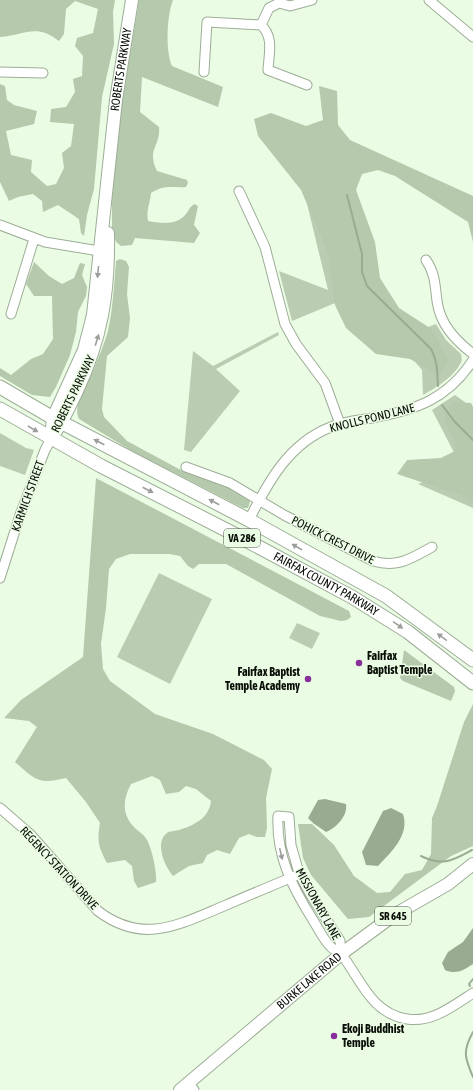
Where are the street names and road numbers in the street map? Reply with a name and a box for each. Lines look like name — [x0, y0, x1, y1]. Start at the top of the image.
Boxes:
street label: ROBERTS PARKWAY — [108, 26, 135, 112]
street label: ROBERTS PARKWAY — [48, 353, 98, 435]
street label: KNOLLS POND LANE — [328, 401, 416, 435]
street label: KARMICH STREET — [9, 458, 48, 533]
street label: POHICK CREST DRIVE — [289, 513, 377, 567]
road number: VA 286 — [224, 529, 260, 547]
street label: FAIRFAX COUNTY PARKWAY — [271, 549, 382, 619]
street label: REGENCY STATION DRIVE — [17, 824, 101, 912]
street label: MISSIONARY LANE — [293, 866, 343, 942]
road number: SR 645 — [375, 907, 411, 925]
street label: BURKE LAKE ROAD — [274, 950, 344, 1012]

